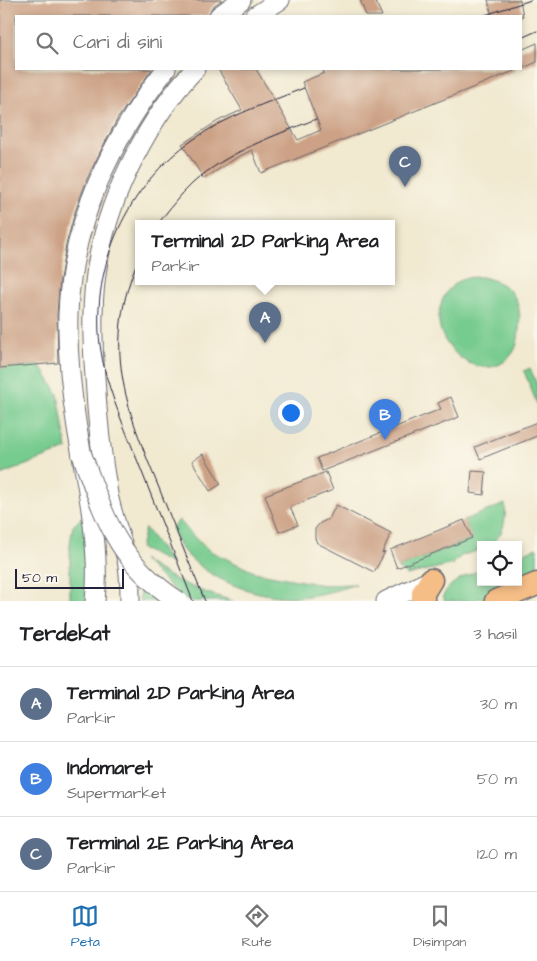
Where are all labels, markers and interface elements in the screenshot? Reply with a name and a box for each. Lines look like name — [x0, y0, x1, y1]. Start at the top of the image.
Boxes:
search box — [15, 15, 522, 70]
icon: search — [33, 29, 61, 57]
text: Cari di sini — [73, 29, 162, 56]
pin: C — [389, 146, 421, 187]
popup — [135, 220, 395, 285]
text: Terminal 2D Parking Area — [151, 228, 379, 255]
text: Parkir — [151, 255, 200, 277]
pin: A — [249, 302, 281, 343]
pin: B — [369, 399, 401, 440]
your location — [278, 400, 304, 426]
map controls — [477, 541, 522, 586]
button: locate — [477, 541, 522, 586]
scale bar — [15, 566, 124, 589]
text: 50 m — [22, 568, 57, 588]
text: Terdekat — [20, 619, 110, 648]
text: 3 hasil — [473, 623, 517, 645]
text: Terminal 2D Parking Area — [67, 680, 294, 707]
text: A — [31, 693, 41, 715]
text: 30 m — [480, 693, 517, 715]
text: Parkir — [67, 707, 115, 729]
text: Indomaret — [67, 755, 153, 782]
text: B — [30, 768, 42, 790]
text: 50 m — [477, 768, 517, 790]
text: Supermarket — [67, 782, 166, 804]
text: Terminal 2E Parking Area — [67, 830, 293, 857]
text: C — [30, 843, 42, 865]
text: 120 m — [477, 843, 517, 865]
text: Parkir — [67, 857, 115, 879]
tab: Peta — [71, 902, 100, 952]
tab: Rute — [241, 902, 272, 952]
tab: Disimpan — [413, 902, 466, 952]

